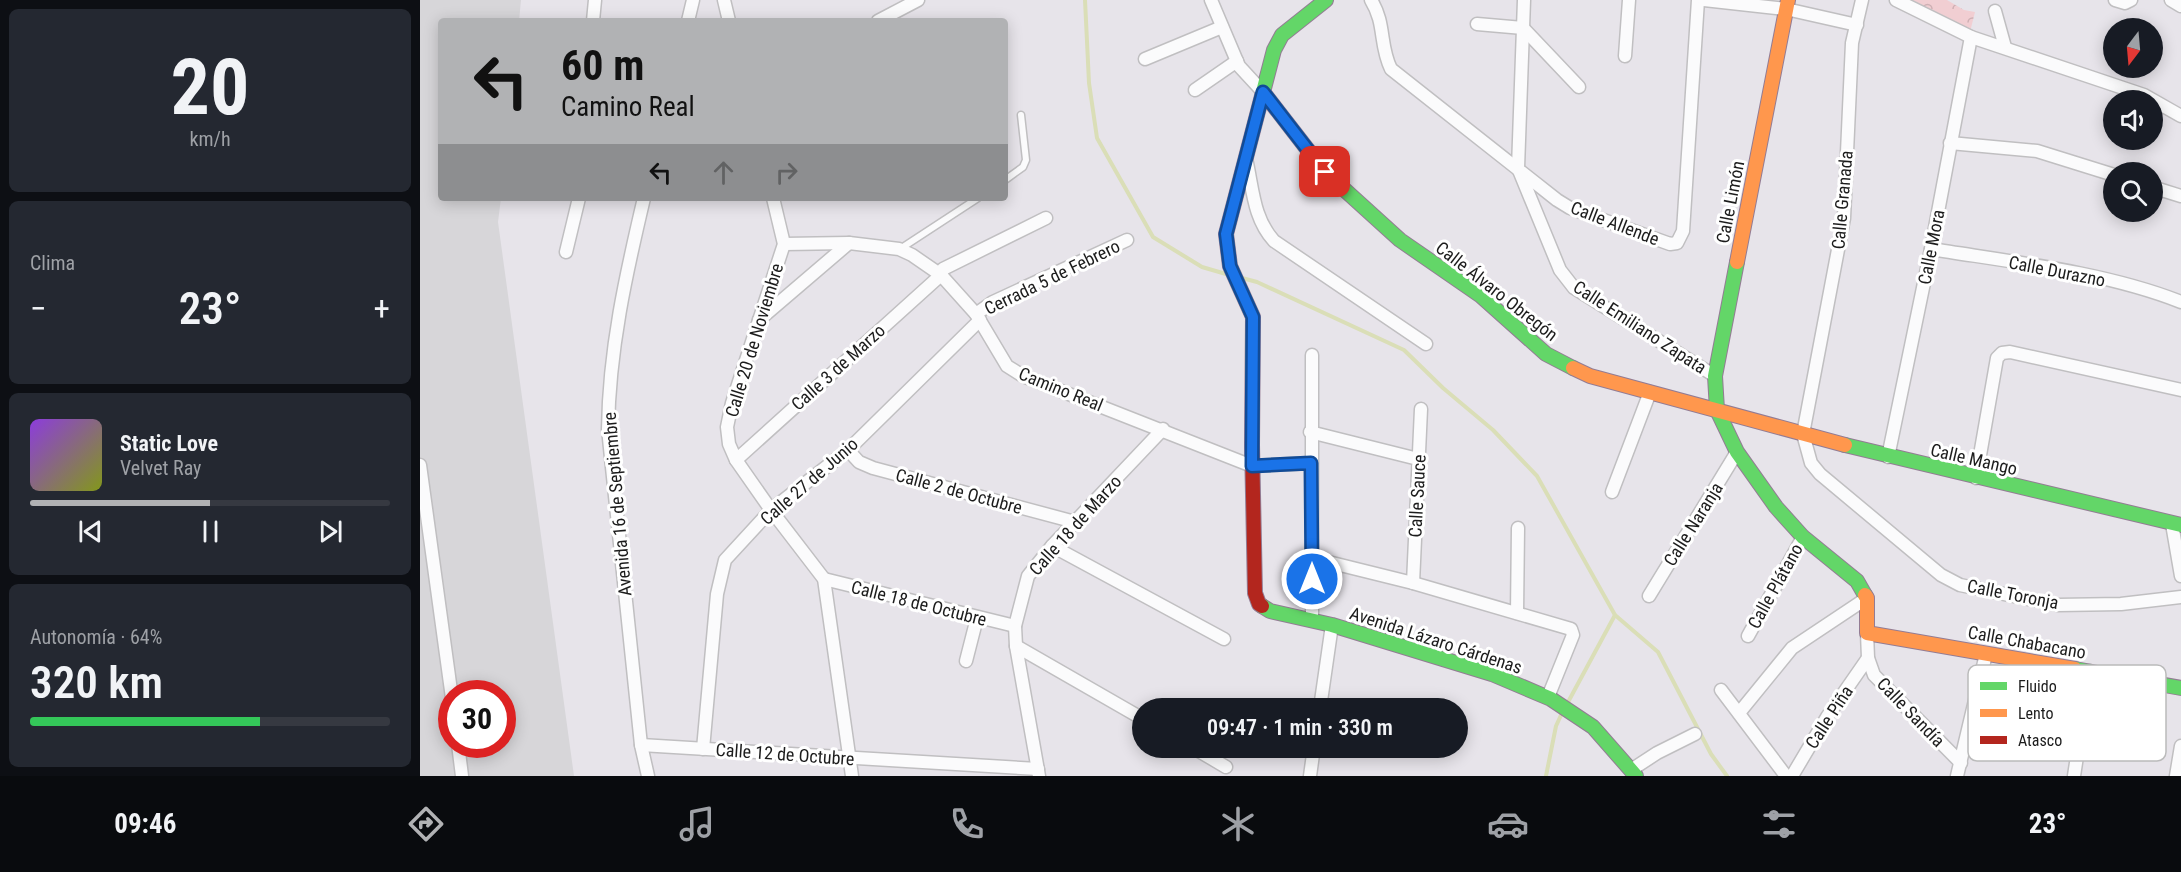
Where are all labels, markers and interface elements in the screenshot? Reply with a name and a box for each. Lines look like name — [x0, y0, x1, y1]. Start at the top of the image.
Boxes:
north arrow — [2103, 18, 2163, 78]
map controls — [2103, 18, 2163, 222]
text: 60 m — [561, 41, 644, 90]
text: 20 — [171, 42, 249, 133]
icon: left — [462, 42, 540, 120]
button: sound — [2103, 90, 2163, 150]
text: Camino Real — [561, 91, 695, 123]
text: km/h — [189, 127, 231, 151]
pin — [1299, 146, 1350, 197]
street label: Calle Granada — [1827, 150, 1857, 250]
icon: arrive — [1308, 155, 1341, 188]
icon: left — [644, 156, 677, 189]
icon: ahead — [707, 156, 740, 189]
icon: right — [770, 156, 803, 189]
street label: Calle Limón — [1712, 159, 1748, 245]
button: search — [2103, 162, 2163, 222]
street label: Calle Allende — [1568, 197, 1662, 249]
street label: Calle Mora — [1913, 208, 1949, 286]
street label: Cerrada 5 de Febrero — [981, 235, 1123, 319]
street label: Calle Álvaro Obregón — [1432, 237, 1562, 345]
text: Clima — [30, 251, 75, 275]
street label: Calle Durazno — [2007, 251, 2107, 291]
street label: Calle 20 de Noviembre — [721, 261, 787, 419]
street label: Calle Emiliano Zapata — [1569, 276, 1711, 378]
text: 23° — [179, 282, 241, 335]
text: − — [30, 289, 47, 328]
text: + — [374, 289, 390, 328]
street label: Calle 3 de Marzo — [787, 319, 889, 415]
street label: Camino Real — [1016, 363, 1106, 415]
street label: Avenida 16 de Septiembre — [598, 411, 636, 597]
text: Static Love — [120, 431, 218, 456]
street label: Calle 27 de Junio — [756, 433, 862, 529]
street label: Calle Mango — [1929, 439, 2019, 479]
street label: Calle Sauce — [1404, 454, 1430, 538]
text: Velvet Ray — [120, 456, 201, 480]
street label: Calle 2 de Octubre — [894, 464, 1024, 518]
street label: Calle 18 de Marzo — [1025, 471, 1125, 579]
street label: Calle Naranja — [1659, 478, 1727, 570]
icon: previous — [74, 515, 107, 548]
icon: pause — [194, 515, 227, 548]
icon: next — [314, 515, 347, 548]
street label: Calle Plátano — [1743, 540, 1807, 632]
position arrow — [1280, 547, 1344, 611]
street label: Calle Toronja — [1966, 575, 2060, 613]
street label: Calle 18 de Octubre — [849, 576, 989, 630]
street label: Avenida Lázaro Cárdenas — [1347, 602, 1525, 678]
street label: Calle Chabacano — [1966, 621, 2088, 663]
text: Autonomía · 64% — [30, 625, 162, 649]
text: 320 km — [30, 656, 163, 709]
legend — [1968, 665, 2166, 761]
street label: Calle Sandía — [1873, 673, 1949, 751]
text: Fluido — [2018, 677, 2057, 696]
speed limit sign: 30 — [438, 680, 516, 758]
street label: Calle Piña — [1801, 681, 1857, 753]
text: Lento — [2018, 704, 2053, 723]
text: 09:47 · 1 min · 330 m — [1207, 715, 1393, 740]
text: Atasco — [2018, 731, 2062, 750]
street label: Calle 12 de Octubre — [715, 739, 855, 769]
icon: directions — [405, 803, 447, 845]
icon: music — [676, 803, 718, 845]
icon: phone — [946, 803, 988, 845]
icon: climate — [1217, 803, 1259, 845]
icon: car — [1487, 803, 1529, 845]
icon: filters — [1758, 803, 1800, 845]
text: 09:46 — [114, 808, 176, 840]
text: 23° — [2029, 808, 2067, 840]

